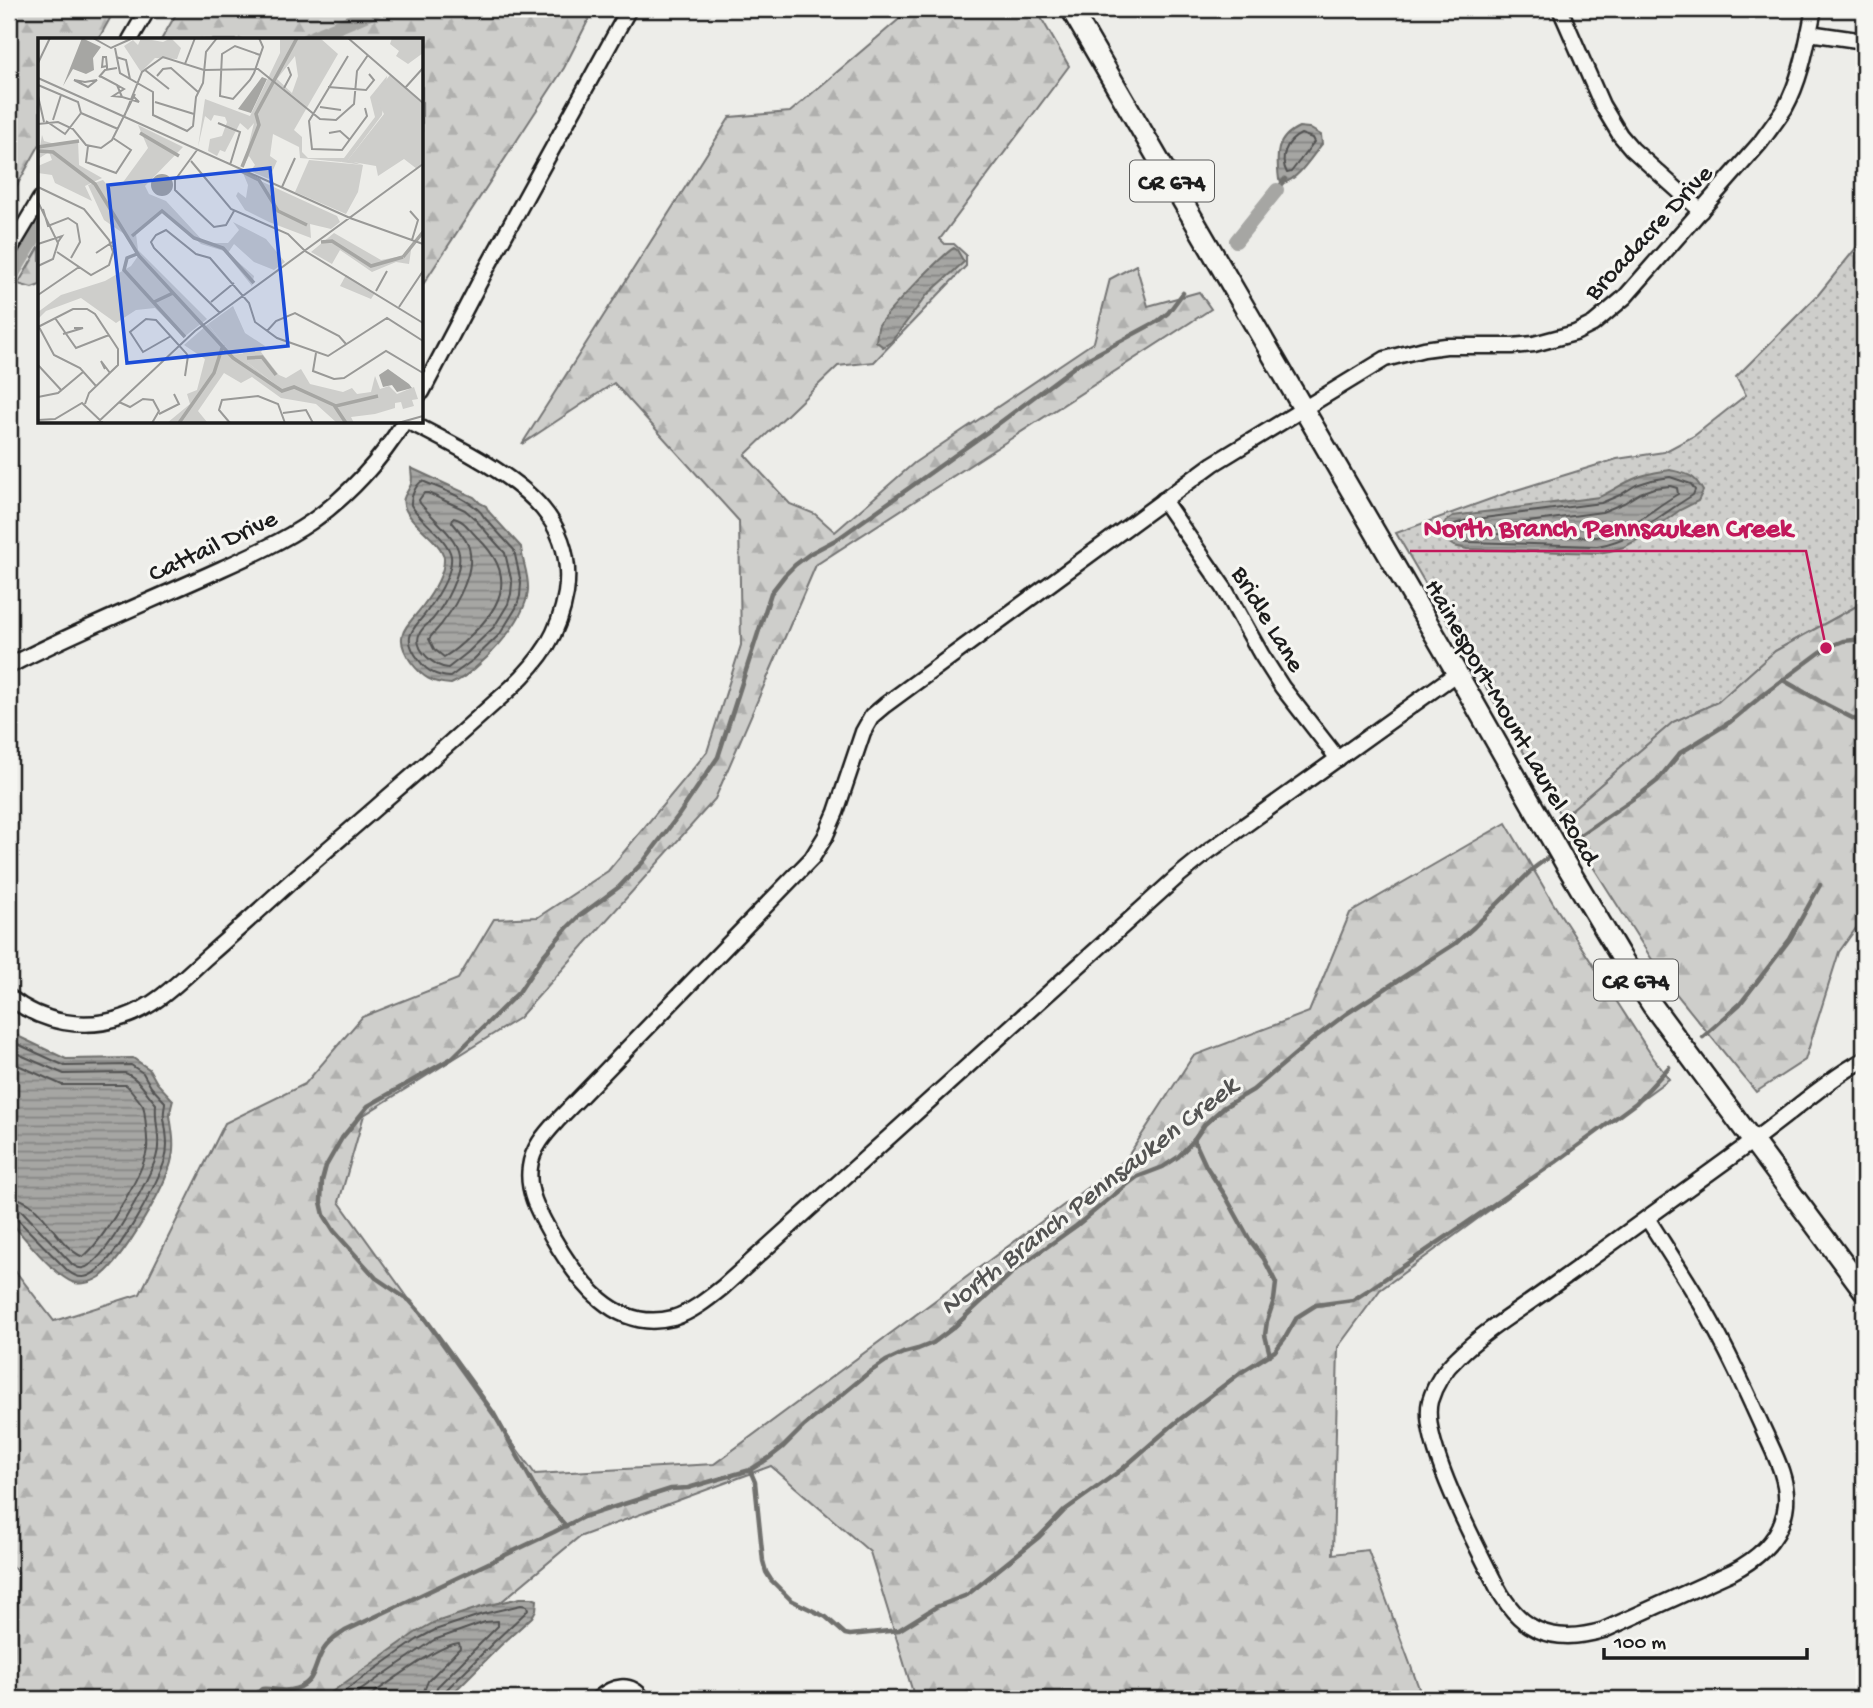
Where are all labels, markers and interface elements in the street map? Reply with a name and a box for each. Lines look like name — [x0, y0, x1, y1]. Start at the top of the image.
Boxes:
inset map — [38, 38, 424, 424]
street label: Broadacre Drive — [1579, 159, 1721, 309]
road number: CR 674 — [1130, 160, 1214, 202]
callout: North Branch Pennsauken Creek — [1410, 502, 1806, 551]
street label: Cattail Drive — [145, 505, 284, 591]
text: North Branch Pennsauken Creek — [1424, 514, 1796, 547]
street label: Bridle Lane — [1222, 561, 1310, 680]
street label: Hainesport-Mount Laurel Road — [1415, 575, 1606, 873]
road number: CR 674 — [1594, 960, 1678, 1000]
water label: North Branch Pennsauken Creek — [934, 1069, 1247, 1324]
scale bar — [1604, 1617, 1806, 1661]
text: 100 m — [1613, 1632, 1666, 1657]

